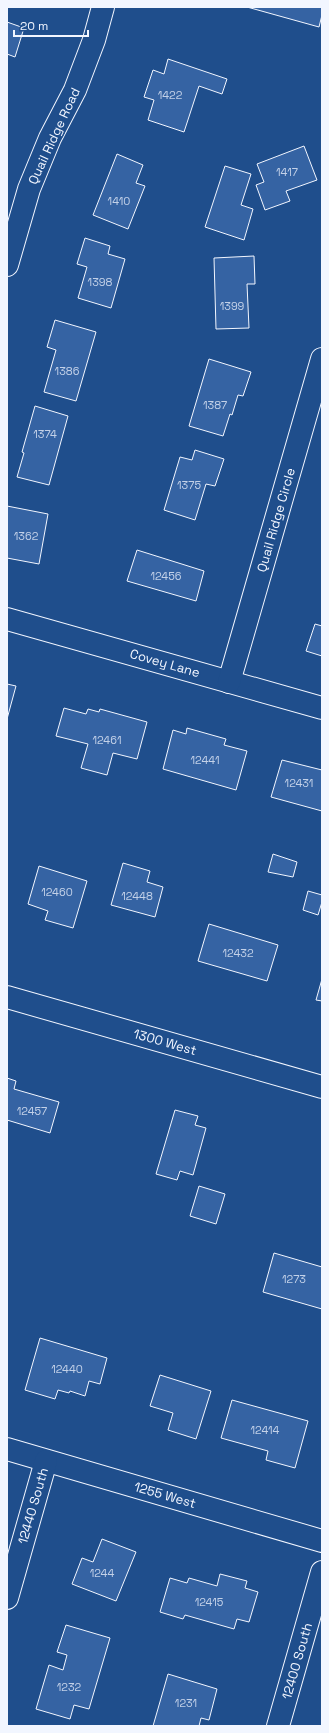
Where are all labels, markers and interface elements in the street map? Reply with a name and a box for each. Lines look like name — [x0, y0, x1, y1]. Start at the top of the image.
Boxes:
scale bar — [14, 12, 88, 38]
text: 20 m — [20, 18, 48, 34]
street label: Quail Ridge Road — [24, 85, 84, 187]
house number: 1422 — [158, 88, 183, 102]
house number: 1417 — [276, 165, 298, 179]
house number: 1410 — [108, 194, 130, 208]
house number: 1398 — [88, 275, 113, 289]
house number: 1399 — [220, 299, 245, 313]
house number: 1386 — [55, 364, 80, 378]
house number: 1387 — [203, 398, 227, 412]
house number: 1374 — [33, 427, 57, 441]
street label: Quail Ridge Circle — [253, 466, 299, 574]
house number: 1375 — [177, 478, 201, 492]
house number: 1362 — [14, 529, 39, 543]
house number: 12456 — [150, 569, 182, 583]
street label: Covey Lane — [128, 645, 202, 681]
house number: 12461 — [92, 733, 122, 747]
house number: 12441 — [191, 753, 220, 767]
house number: 12431 — [285, 776, 313, 790]
house number: 12460 — [41, 885, 73, 899]
house number: 12448 — [121, 889, 153, 903]
house number: 12432 — [222, 946, 254, 960]
street label: 1300 West — [132, 1025, 198, 1059]
house number: 12457 — [17, 1104, 47, 1118]
house number: 1273 — [282, 1272, 306, 1286]
house number: 12440 — [51, 1362, 83, 1376]
house number: 12414 — [251, 1423, 280, 1437]
street label: 12440 South — [14, 1466, 52, 1546]
street label: 1255 West — [132, 1478, 198, 1512]
house number: 1244 — [90, 1566, 114, 1580]
house number: 12415 — [195, 1595, 224, 1609]
street label: 12400 South — [278, 1621, 316, 1701]
house number: 1232 — [57, 1680, 82, 1694]
house number: 1231 — [175, 1696, 197, 1710]

